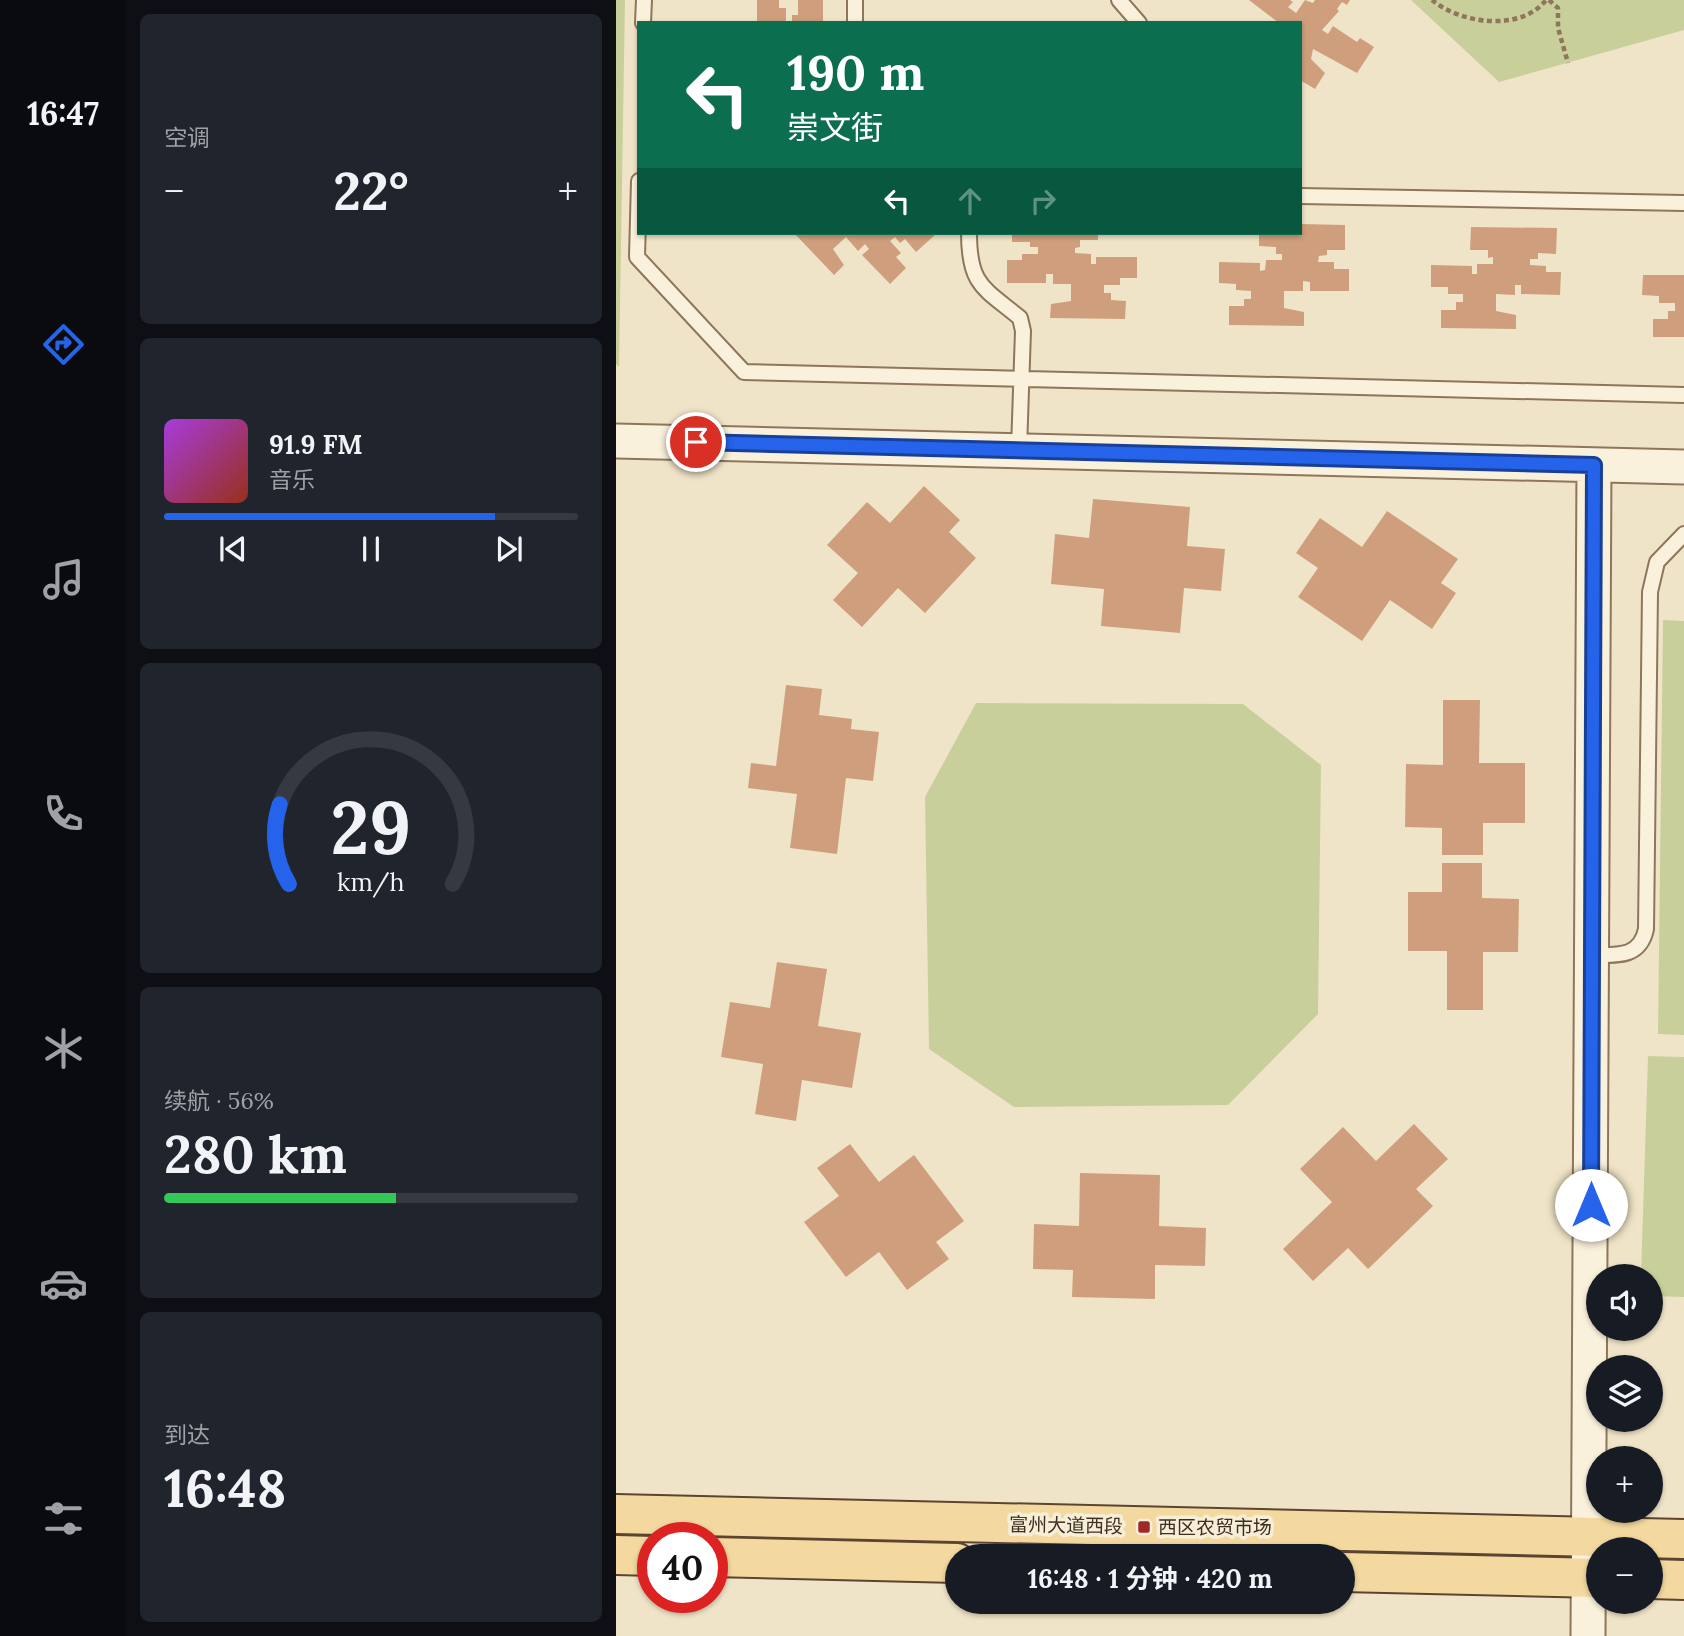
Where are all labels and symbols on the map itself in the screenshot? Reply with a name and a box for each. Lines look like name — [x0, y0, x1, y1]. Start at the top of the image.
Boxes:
pin — [666, 412, 726, 472]
position arrow — [1554, 1168, 1628, 1242]
street label: 富州大道西段 — [1009, 1512, 1123, 1538]
place label: 西区农贸市场 — [1158, 1515, 1272, 1539]
marker: 西区农贸市场 — [1136, 1519, 1152, 1535]
speed limit sign: 40 — [637, 1522, 728, 1613]

